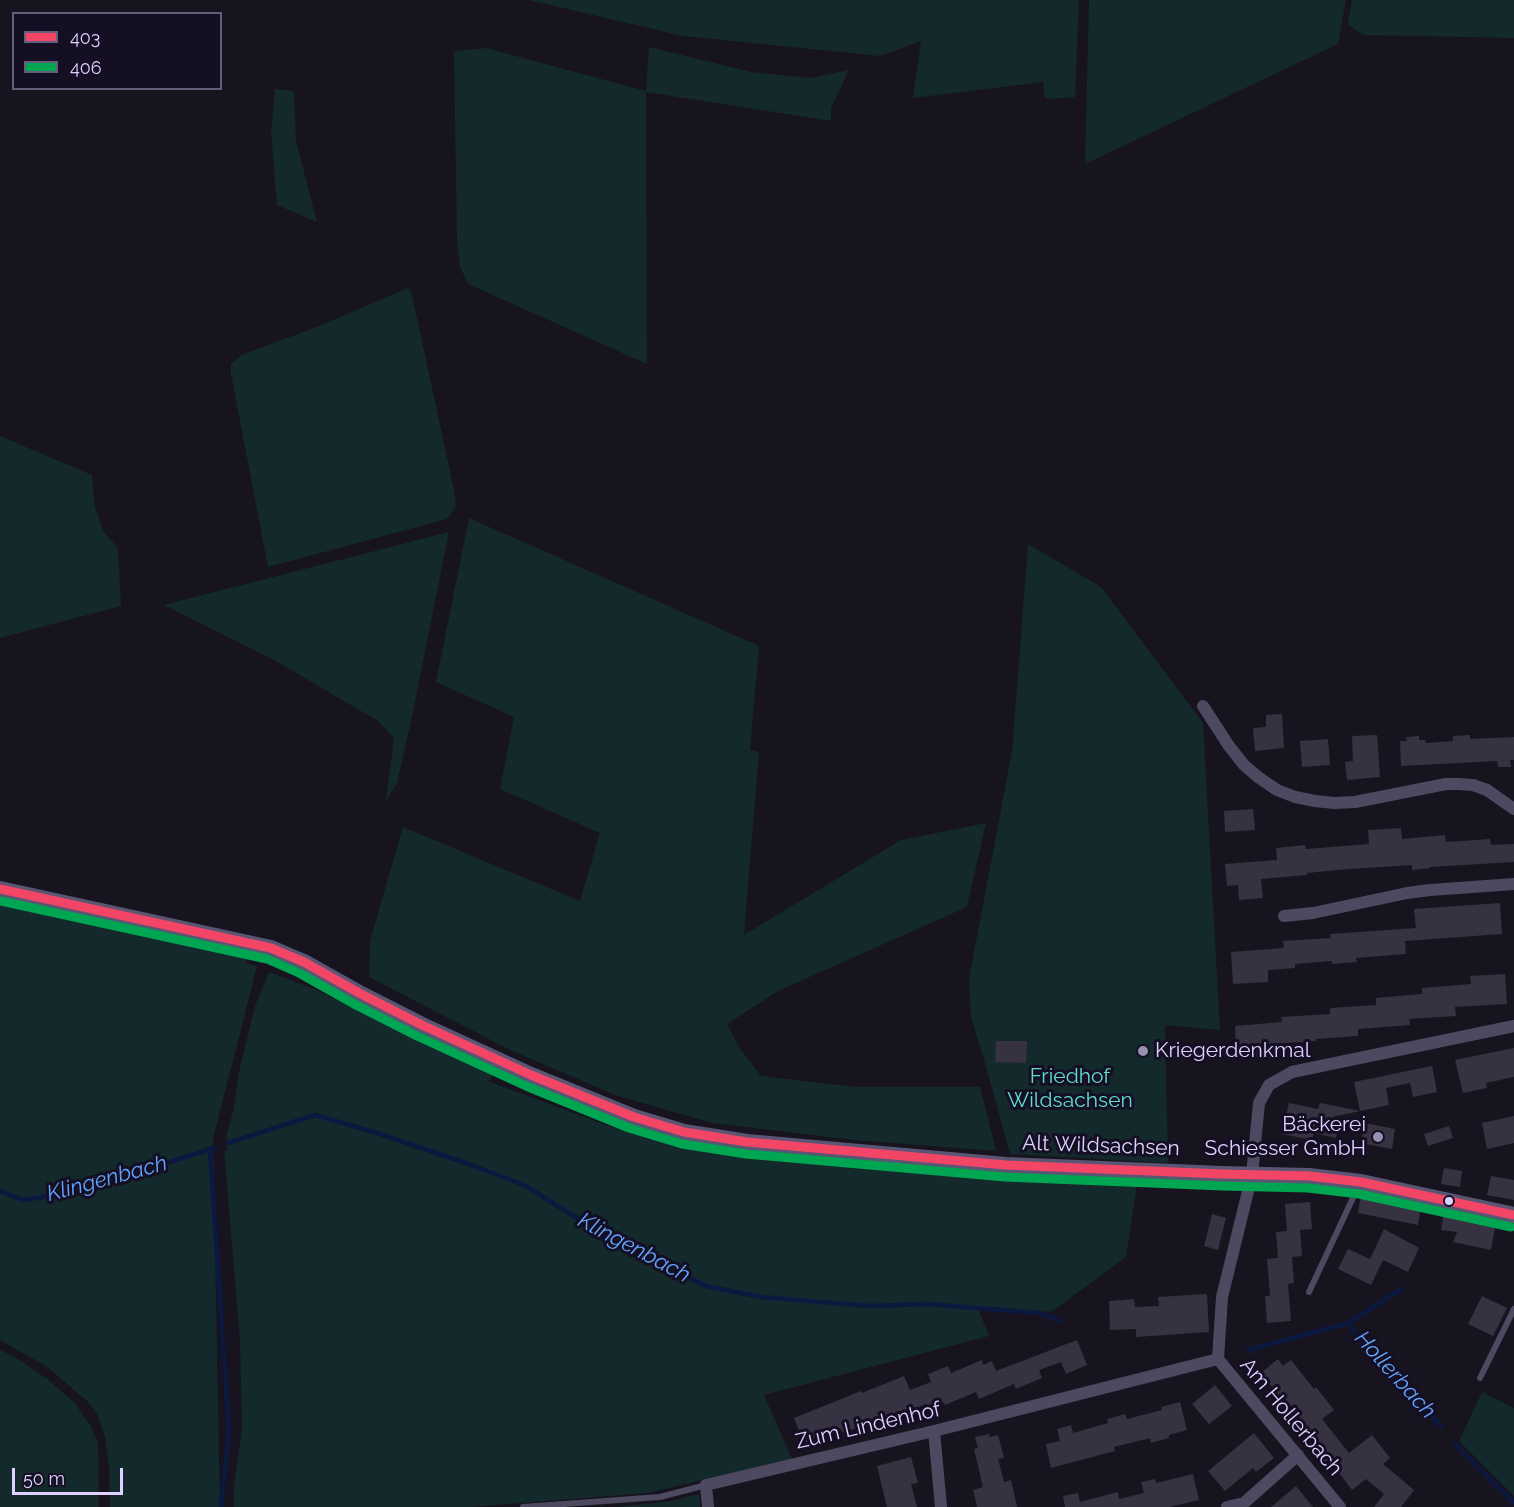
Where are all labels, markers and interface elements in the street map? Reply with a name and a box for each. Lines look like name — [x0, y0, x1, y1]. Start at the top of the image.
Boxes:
legend — [12, 12, 222, 90]
text: 403 — [70, 27, 100, 48]
text: 406 — [70, 57, 102, 78]
place label: Kriegerdenkmal — [1155, 1038, 1310, 1064]
marker: Kriegerdenkmal — [1136, 1044, 1150, 1058]
park label: Friedhof Wildsachsen — [1007, 1064, 1133, 1114]
place label: Bäckerei Schiesser GmbH — [1205, 1112, 1366, 1162]
marker: Bäckerei Schiesser GmbH — [1371, 1130, 1385, 1144]
street label: Alt Wildsachsen — [1022, 1131, 1180, 1161]
water label: Klingenbach — [44, 1150, 170, 1208]
unlabelled marker — [1443, 1195, 1455, 1207]
water label: Klingenbach — [573, 1207, 695, 1289]
water label: Hollerbach — [1349, 1326, 1441, 1424]
street label: Am Hollerbach — [1234, 1353, 1348, 1481]
street label: Zum Lindenhof — [793, 1397, 943, 1455]
scale bar — [15, 1456, 126, 1494]
text: 50 m — [23, 1468, 65, 1489]

